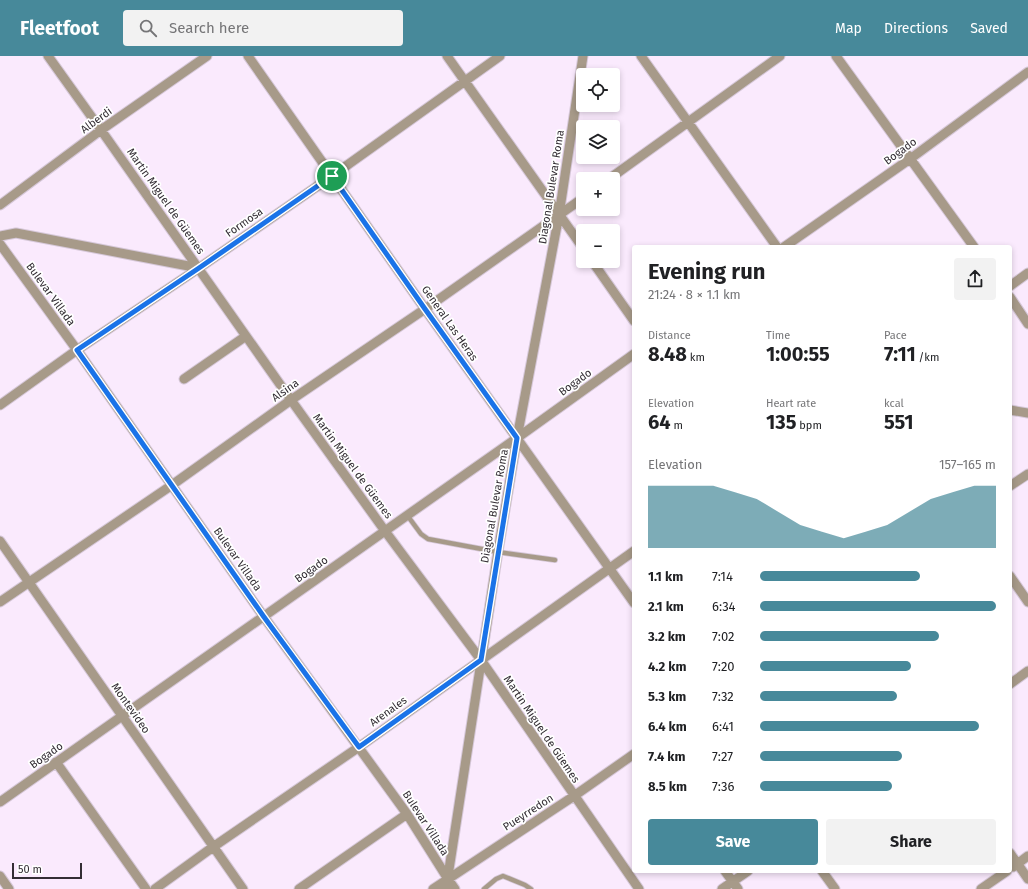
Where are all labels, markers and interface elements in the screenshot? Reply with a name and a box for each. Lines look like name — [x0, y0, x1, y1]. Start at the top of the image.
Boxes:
search box — [123, 10, 403, 46]
text: Fleetfoot — [20, 17, 99, 40]
icon: search — [137, 17, 159, 39]
text: Search here — [169, 19, 249, 37]
text: Map — [835, 20, 862, 37]
text: Directions — [884, 20, 948, 37]
text: Saved — [970, 20, 1008, 37]
map controls — [576, 68, 620, 268]
button: locate — [576, 68, 620, 112]
street label: Alberdi — [78, 105, 115, 136]
button: layers — [576, 120, 620, 164]
street label: Diagonal Bulevar Roma — [536, 129, 567, 245]
street label: Bogado — [881, 135, 919, 168]
street label: Martin Miguel de Güemes — [124, 146, 207, 257]
pin — [315, 159, 349, 193]
icon: arrive — [321, 165, 343, 187]
button: + — [576, 172, 620, 216]
street label: Formosa — [223, 205, 265, 240]
button: − — [576, 224, 620, 268]
text: Evening run — [648, 258, 765, 285]
button: share — [954, 258, 996, 300]
street label: Bulevar Villada — [23, 260, 78, 328]
street label: General Las Heras — [419, 283, 480, 363]
text: 21:24 · 8 × 1.1 km — [648, 287, 741, 302]
text: Distance — [648, 329, 691, 342]
text: Time — [766, 329, 790, 342]
text: Pace — [884, 329, 907, 342]
text: 8.48 — [648, 342, 687, 366]
text: 1:00:55 — [766, 342, 830, 366]
text: 7:11 — [884, 342, 916, 366]
text: km — [687, 351, 705, 364]
text: /km — [916, 351, 939, 364]
street label: Bogado — [556, 366, 594, 399]
street label: Alsina — [269, 376, 301, 404]
text: Elevation — [648, 397, 694, 410]
text: Heart rate — [766, 397, 816, 410]
text: kcal — [884, 397, 904, 410]
text: 64 — [648, 410, 671, 434]
text: 135 — [766, 410, 796, 434]
text: 551 — [884, 410, 913, 434]
street label: Martin Miguel de Güemes — [310, 411, 395, 521]
text: m — [671, 419, 683, 432]
text: bpm — [796, 419, 822, 432]
street label: Diagonal Bulevar Roma — [478, 448, 511, 564]
text: Elevation — [648, 457, 702, 472]
text: 157–165 m — [939, 457, 996, 472]
street label: Bulevar Villada — [211, 525, 264, 594]
street label: Bogado — [292, 553, 330, 586]
text: 1.1 km — [648, 569, 683, 584]
text: 7:14 — [712, 569, 733, 584]
text: 2.1 km — [648, 599, 684, 614]
text: 6:34 — [712, 599, 736, 614]
text: 3.2 km — [648, 629, 686, 644]
text: 7:02 — [712, 629, 734, 644]
text: 4.2 km — [648, 659, 686, 674]
text: 7:20 — [712, 659, 735, 674]
street label: Martin Miguel de Güemes — [501, 673, 582, 785]
street label: Montevideo — [108, 681, 153, 736]
text: 5.3 km — [648, 689, 686, 704]
text: 7:32 — [712, 689, 734, 704]
street label: Arenales — [367, 694, 409, 729]
text: 6.4 km — [648, 719, 687, 734]
text: 6:41 — [712, 719, 734, 734]
street label: Bogado — [27, 739, 65, 772]
text: 7.4 km — [648, 749, 686, 764]
text: 7:27 — [712, 749, 733, 764]
text: 8.5 km — [648, 779, 687, 794]
text: 7:36 — [712, 779, 734, 794]
street label: Bulevar Villada — [400, 788, 451, 858]
street label: Pueyrredon — [501, 791, 556, 834]
button: Save — [648, 819, 818, 865]
button: Share — [826, 819, 996, 865]
scale bar — [12, 861, 82, 880]
text: 50 m — [18, 863, 42, 876]

